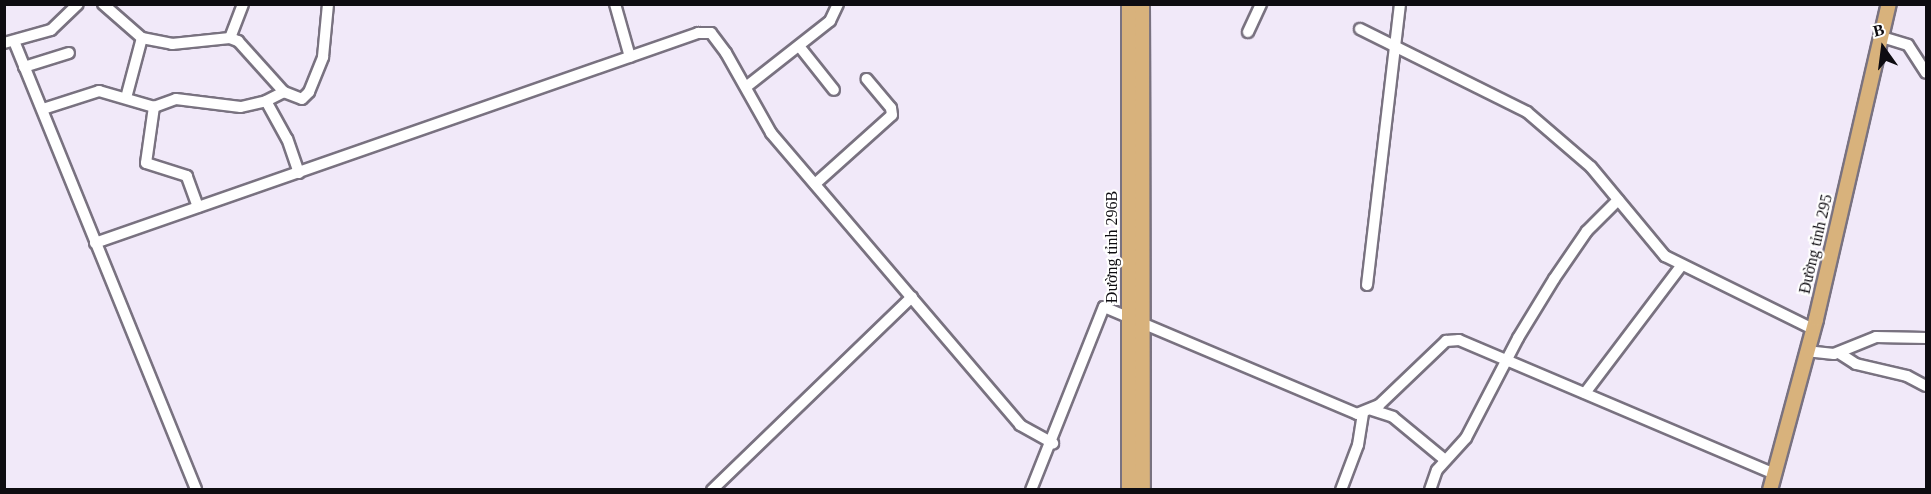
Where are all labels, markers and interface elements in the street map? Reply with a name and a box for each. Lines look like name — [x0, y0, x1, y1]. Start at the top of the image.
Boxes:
north arrow — [1853, 18, 1913, 78]
text: B — [1871, 21, 1886, 40]
street label: Đường tỉnh 296B — [1102, 191, 1122, 303]
street label: Đường tỉnh 295 — [1795, 192, 1837, 296]

